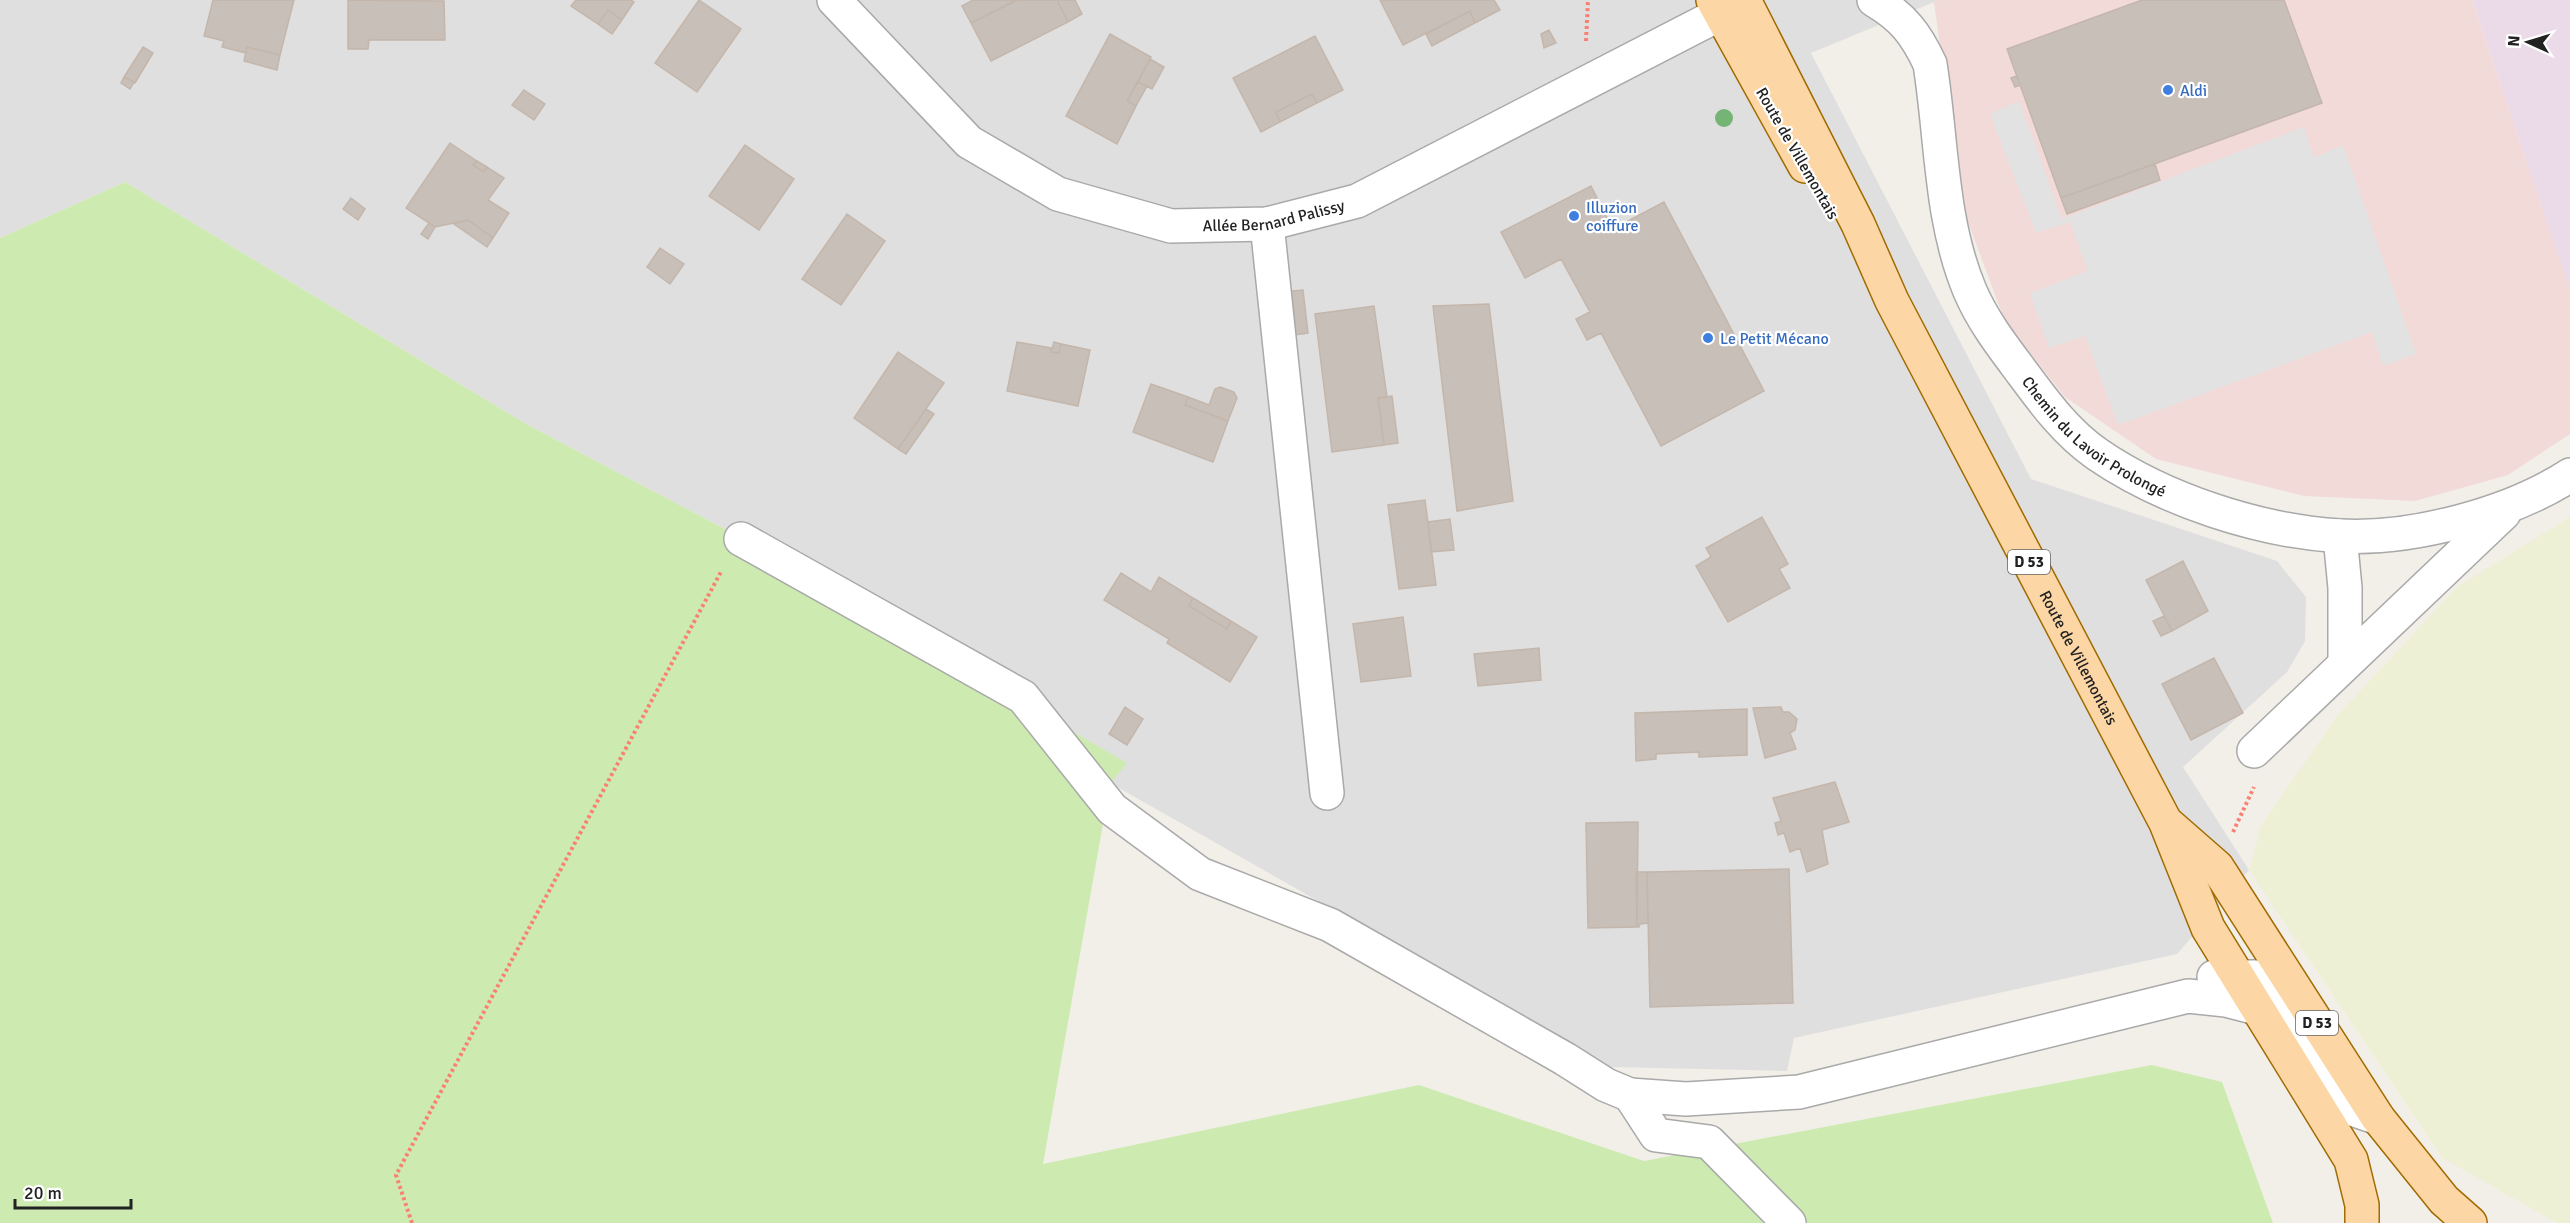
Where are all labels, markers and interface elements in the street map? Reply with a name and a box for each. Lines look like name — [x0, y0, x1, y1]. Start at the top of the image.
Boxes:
north arrow — [2498, 12, 2558, 72]
text: N — [2504, 35, 2524, 47]
place label: Aldi — [2180, 81, 2207, 101]
marker: Aldi — [2161, 83, 2175, 97]
street label: Route de Villemontais — [1751, 84, 1843, 223]
street label: Allée Bernard Palissy — [1202, 195, 1347, 236]
place label: Illuzion coiffure — [1586, 198, 1639, 236]
marker: Illuzion coiffure — [1567, 209, 1581, 223]
place label: Le Petit Mécano — [1720, 329, 1829, 349]
marker: Le Petit Mécano — [1701, 331, 1715, 345]
street label: Chemin du Lavoir Prolongé — [2017, 373, 2169, 502]
road number: D 53 — [2008, 550, 2050, 574]
street label: Route de Villemontais — [2035, 587, 2122, 729]
road number: D 53 — [2296, 1011, 2338, 1035]
scale bar — [15, 1172, 130, 1210]
text: 20 m — [24, 1182, 62, 1204]

